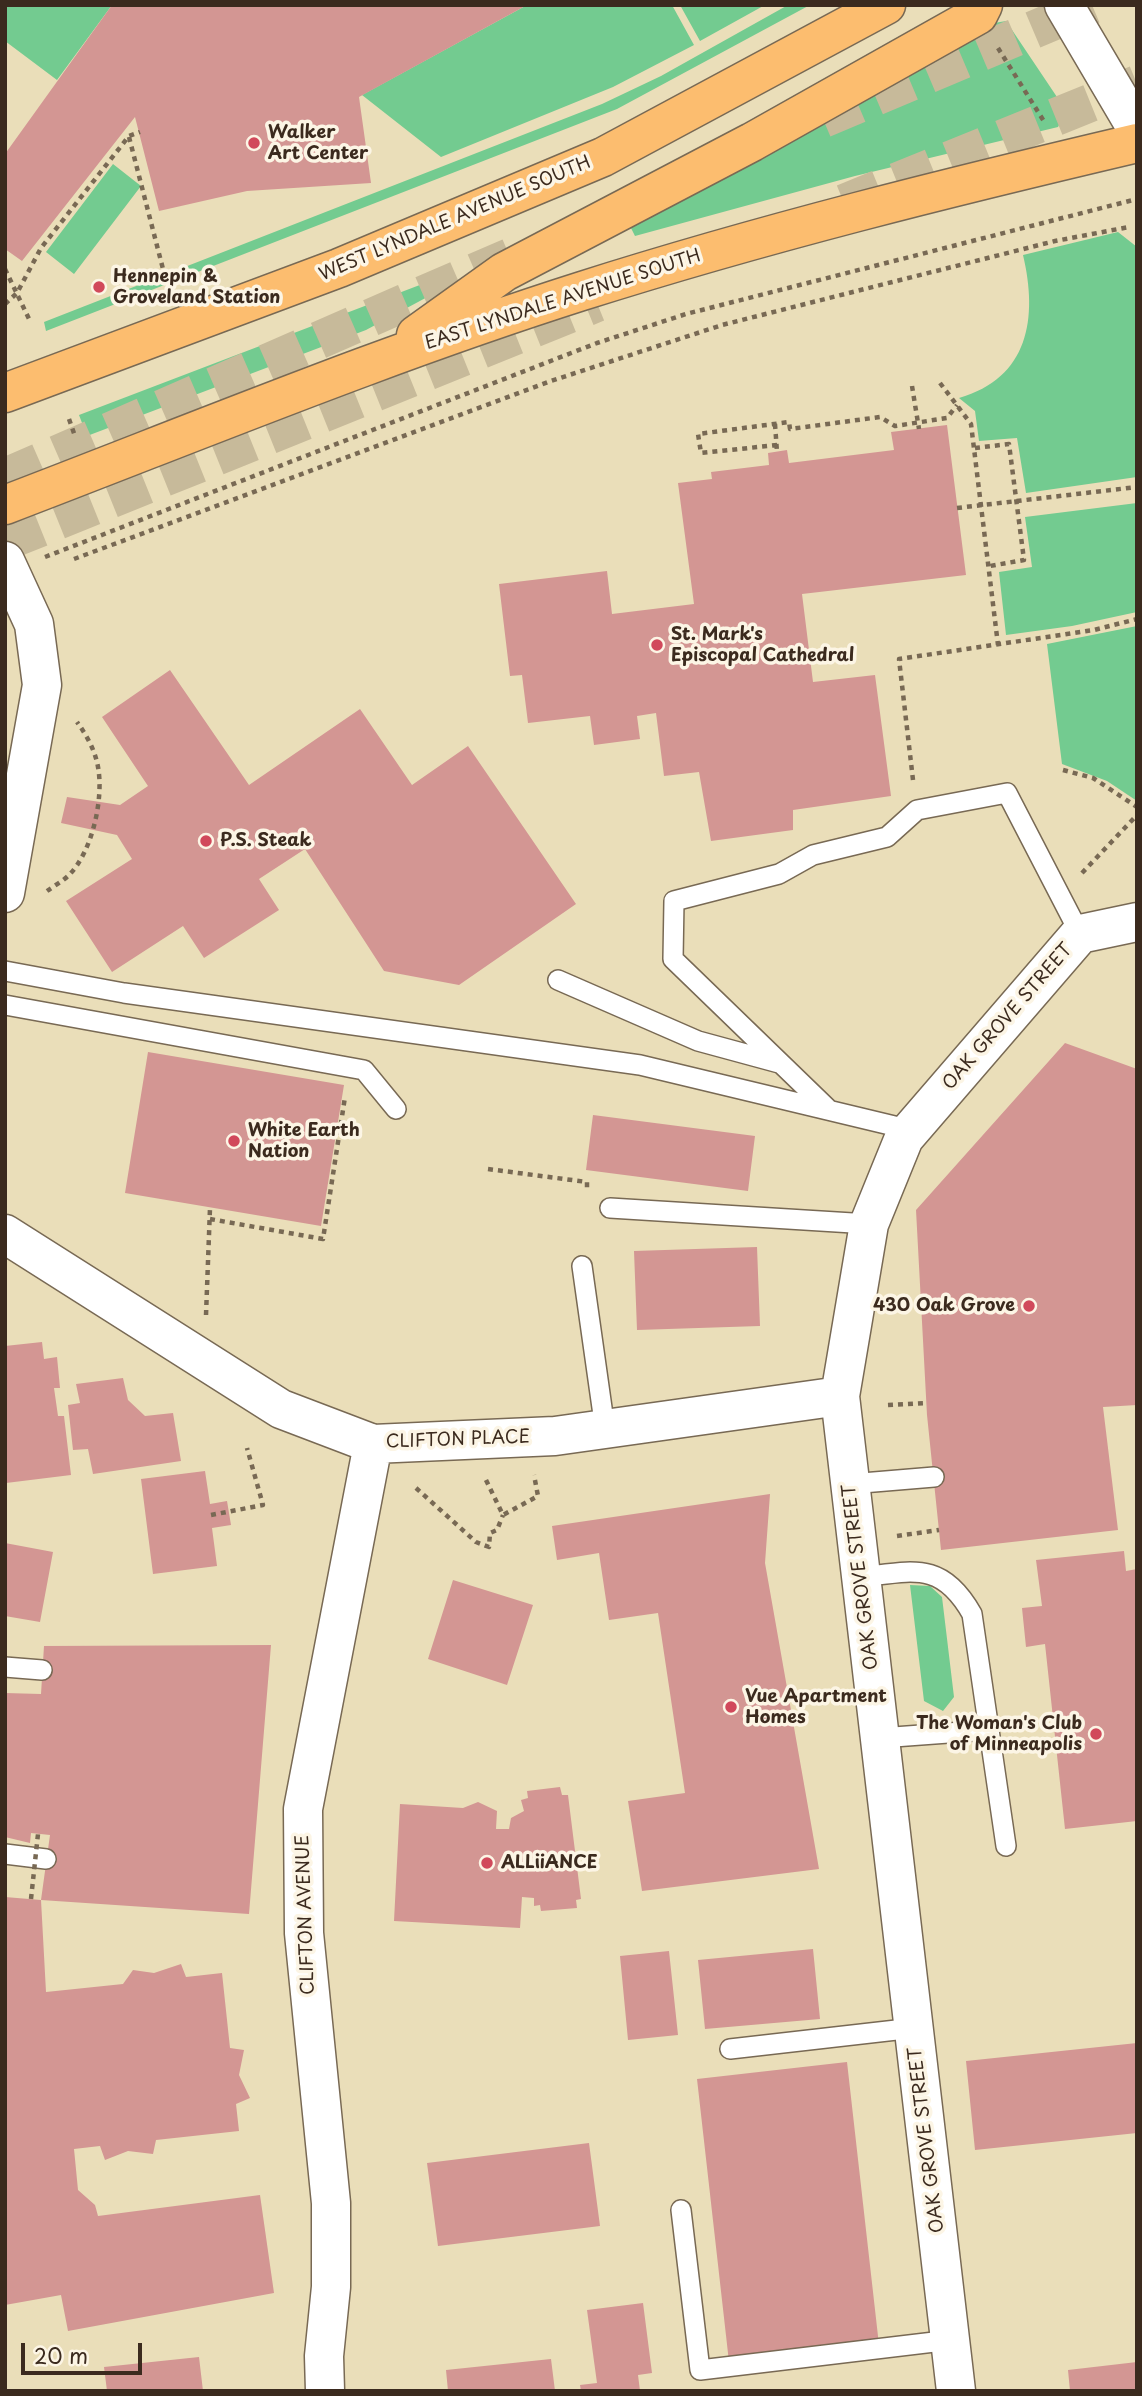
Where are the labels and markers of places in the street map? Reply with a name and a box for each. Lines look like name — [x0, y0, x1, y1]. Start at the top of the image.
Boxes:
place label: Walker Art Center — [268, 122, 368, 164]
marker: Walker Art Center — [246, 135, 262, 151]
place label: Hennepin & Groveland Station — [113, 266, 280, 308]
marker: Hennepin & Groveland Station — [91, 279, 107, 295]
place label: St. Mark's Episcopal Cathedral — [671, 624, 854, 666]
marker: St. Mark's Episcopal Cathedral — [649, 637, 665, 653]
place label: P.S. Steak — [220, 830, 311, 852]
marker: P.S. Steak — [198, 833, 214, 849]
place label: White Earth Nation — [248, 1120, 360, 1162]
marker: White Earth Nation — [226, 1133, 242, 1149]
place label: 430 Oak Grove — [873, 1295, 1015, 1317]
marker: 430 Oak Grove — [1021, 1298, 1037, 1314]
place label: Vue Apartment Homes — [745, 1686, 887, 1728]
marker: Vue Apartment Homes — [723, 1699, 739, 1715]
place label: The Woman's Club of Minneapolis — [916, 1713, 1082, 1756]
marker: The Woman's Club of Minneapolis — [1088, 1726, 1104, 1742]
place label: ALLiiANCE — [501, 1852, 598, 1874]
marker: ALLiiANCE — [479, 1855, 495, 1871]

